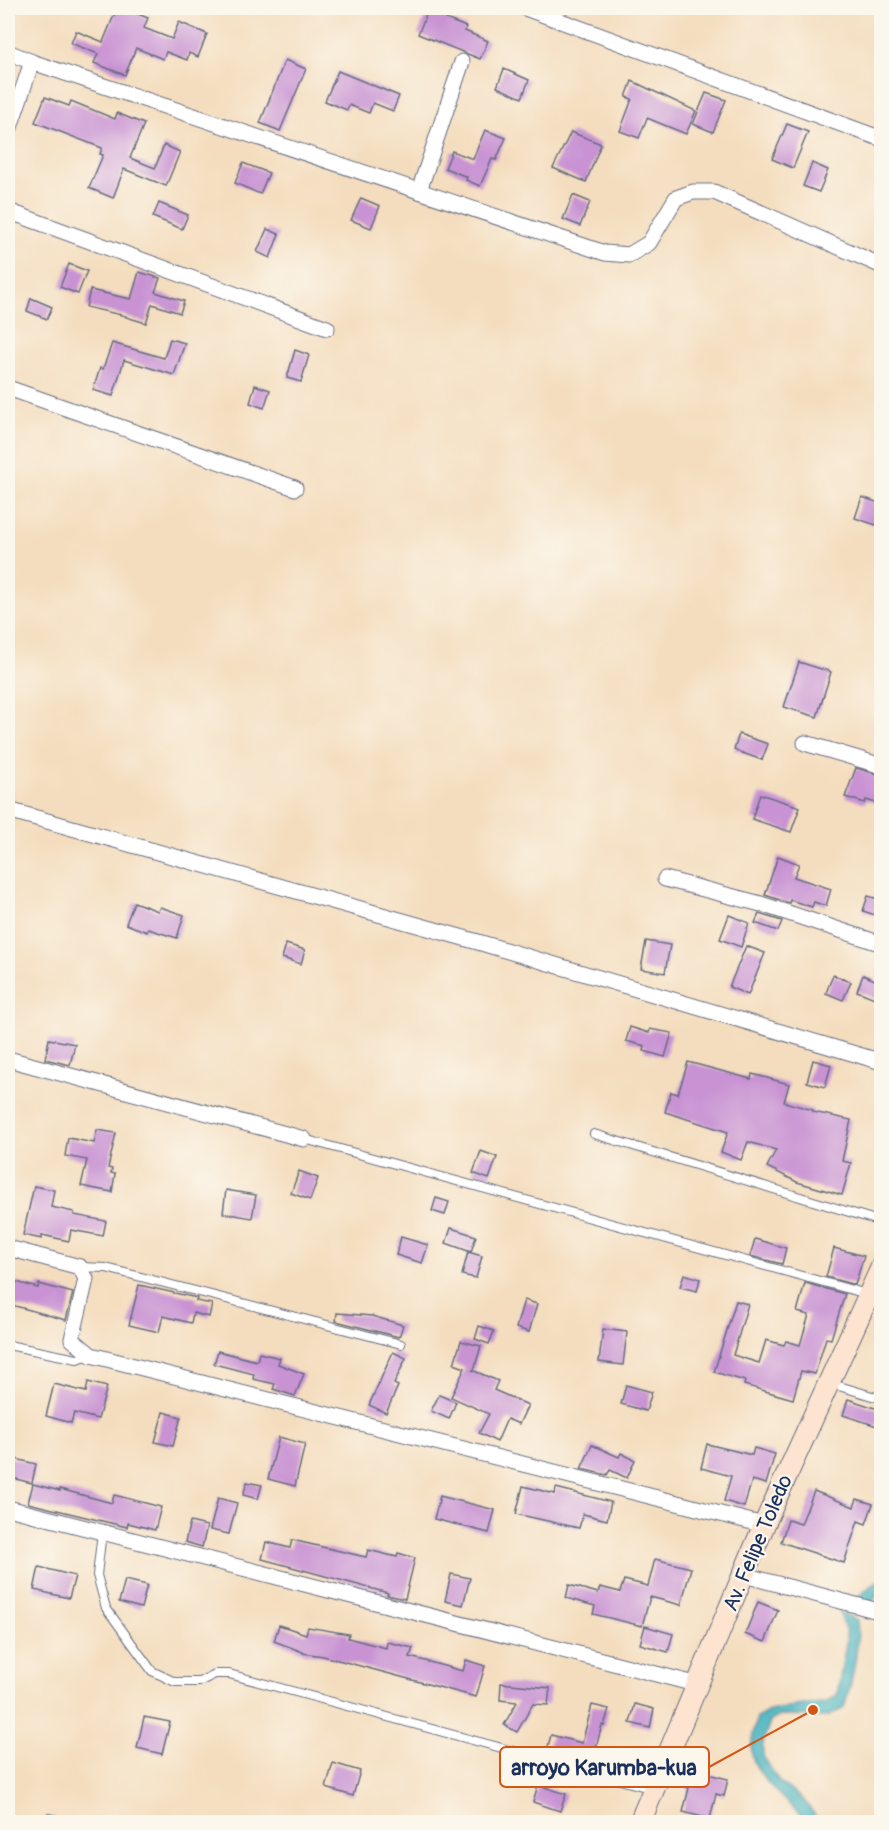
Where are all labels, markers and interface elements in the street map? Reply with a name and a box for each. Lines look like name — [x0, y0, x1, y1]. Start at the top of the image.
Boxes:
street label: Av. Felipe Toledo — [717, 1471, 799, 1615]
callout: arroyo Karumba-kua — [500, 1747, 709, 1787]
text: arroyo Karumba-kua — [511, 1754, 697, 1782]

